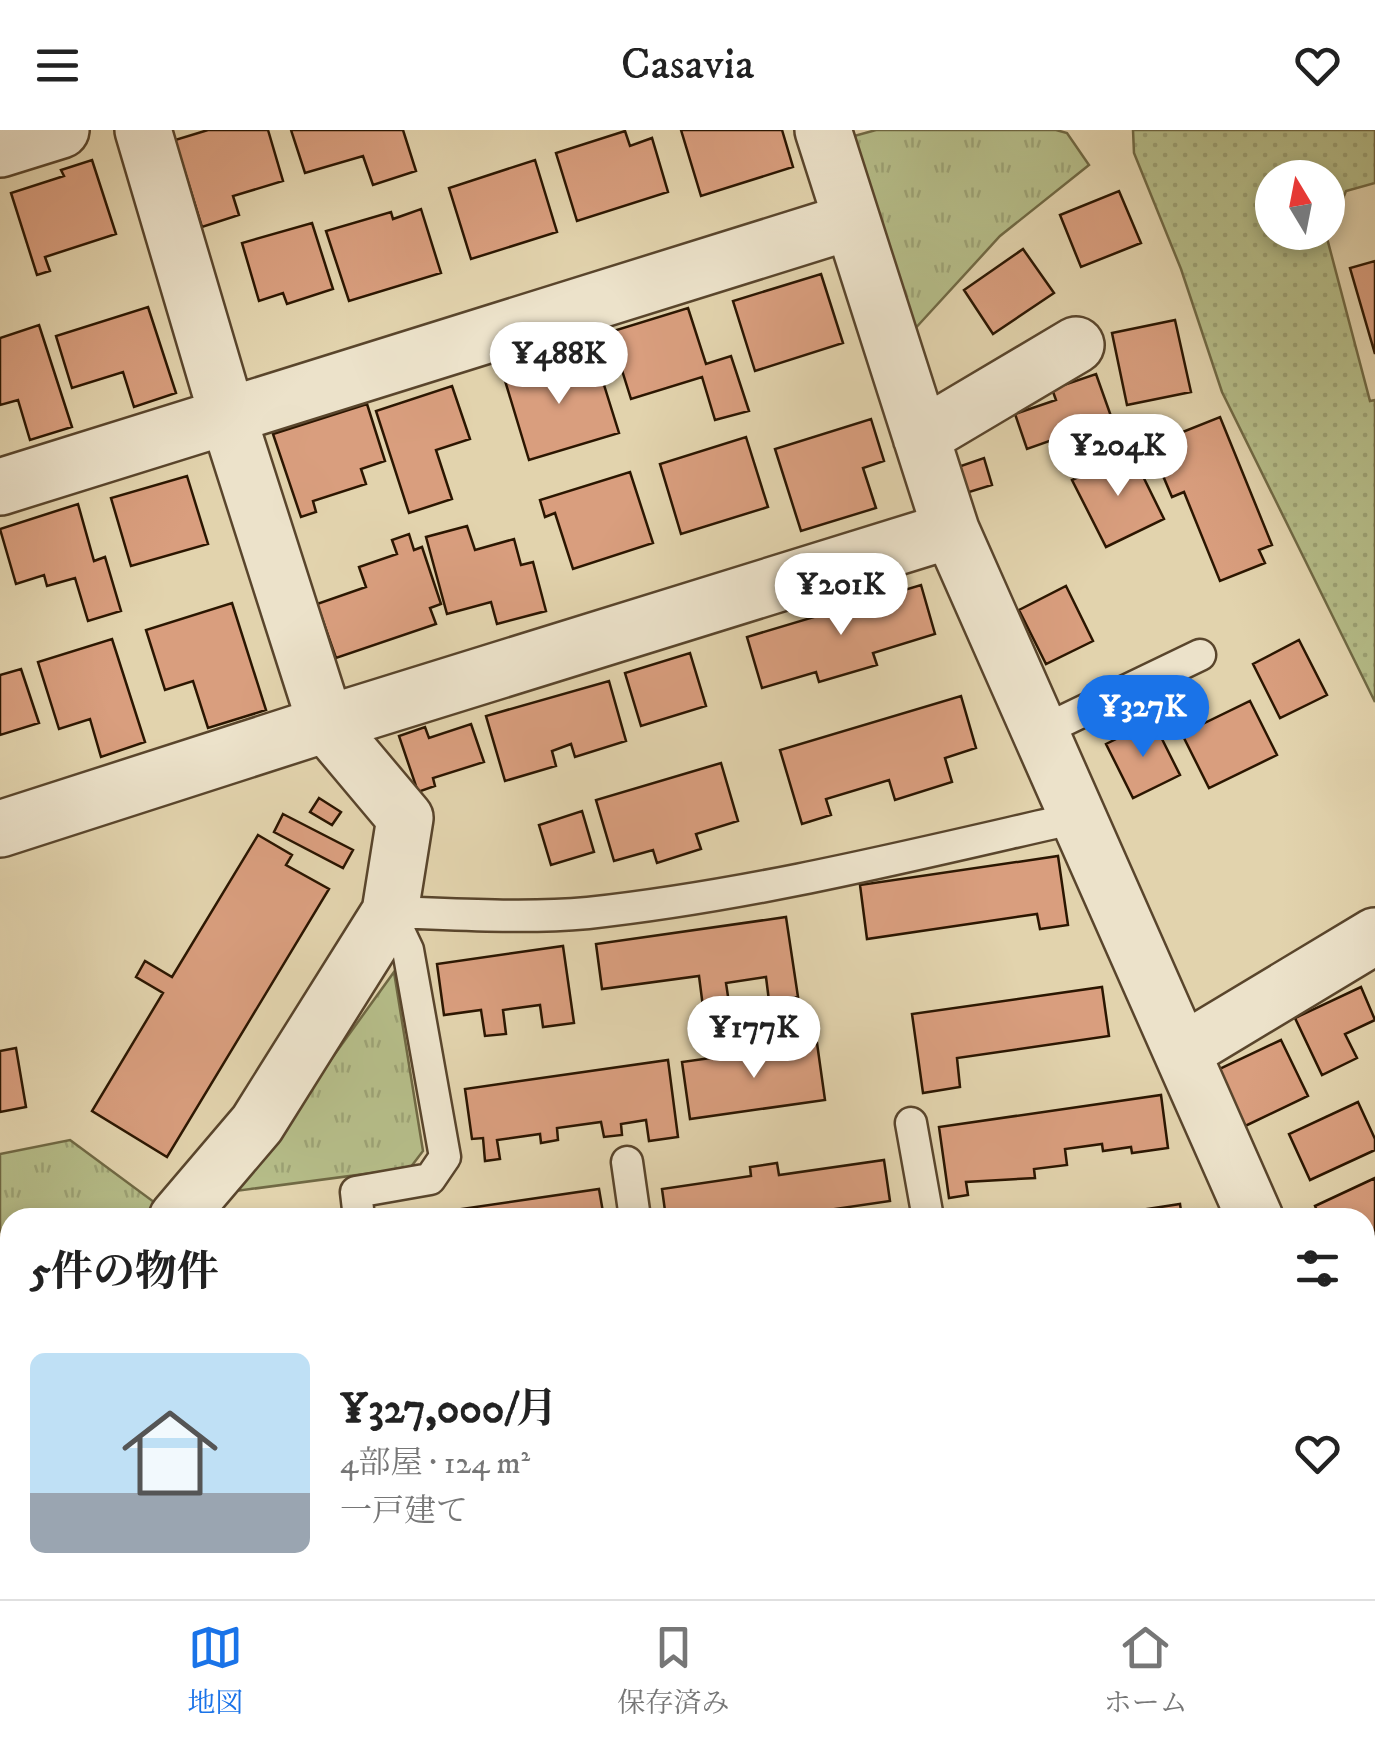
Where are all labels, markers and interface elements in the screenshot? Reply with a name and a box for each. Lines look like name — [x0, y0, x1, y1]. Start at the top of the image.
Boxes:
text: Casavia — [621, 37, 754, 93]
icon: menu — [30, 38, 85, 93]
icon: heart — [1290, 38, 1345, 93]
north arrow — [1255, 160, 1345, 250]
map controls — [1255, 160, 1345, 250]
pin: ¥488K — [489, 322, 629, 407]
text: ¥488K — [512, 334, 606, 374]
pin: ¥204K — [1048, 414, 1188, 499]
text: ¥204K — [1070, 426, 1166, 466]
pin: ¥201K — [771, 553, 911, 638]
text: ¥201K — [797, 565, 885, 605]
pin: ¥327K — [1073, 675, 1213, 760]
text: ¥327K — [1099, 687, 1187, 727]
pin: ¥177K — [684, 996, 824, 1081]
text: ¥177K — [709, 1008, 799, 1048]
icon: filters — [1290, 1241, 1345, 1296]
text: 5件の物件 — [30, 1247, 219, 1299]
text: ¥327,000/月 — [340, 1384, 558, 1436]
icon: home — [110, 1393, 230, 1513]
icon: heart — [1290, 1426, 1345, 1481]
text: 4部屋 · 124 m² — [340, 1444, 530, 1484]
text: 一戸建て — [340, 1492, 468, 1532]
tab: 地図 — [187, 1620, 243, 1721]
tab: 保存済み — [617, 1620, 730, 1721]
tab: ホーム — [1104, 1620, 1188, 1721]

